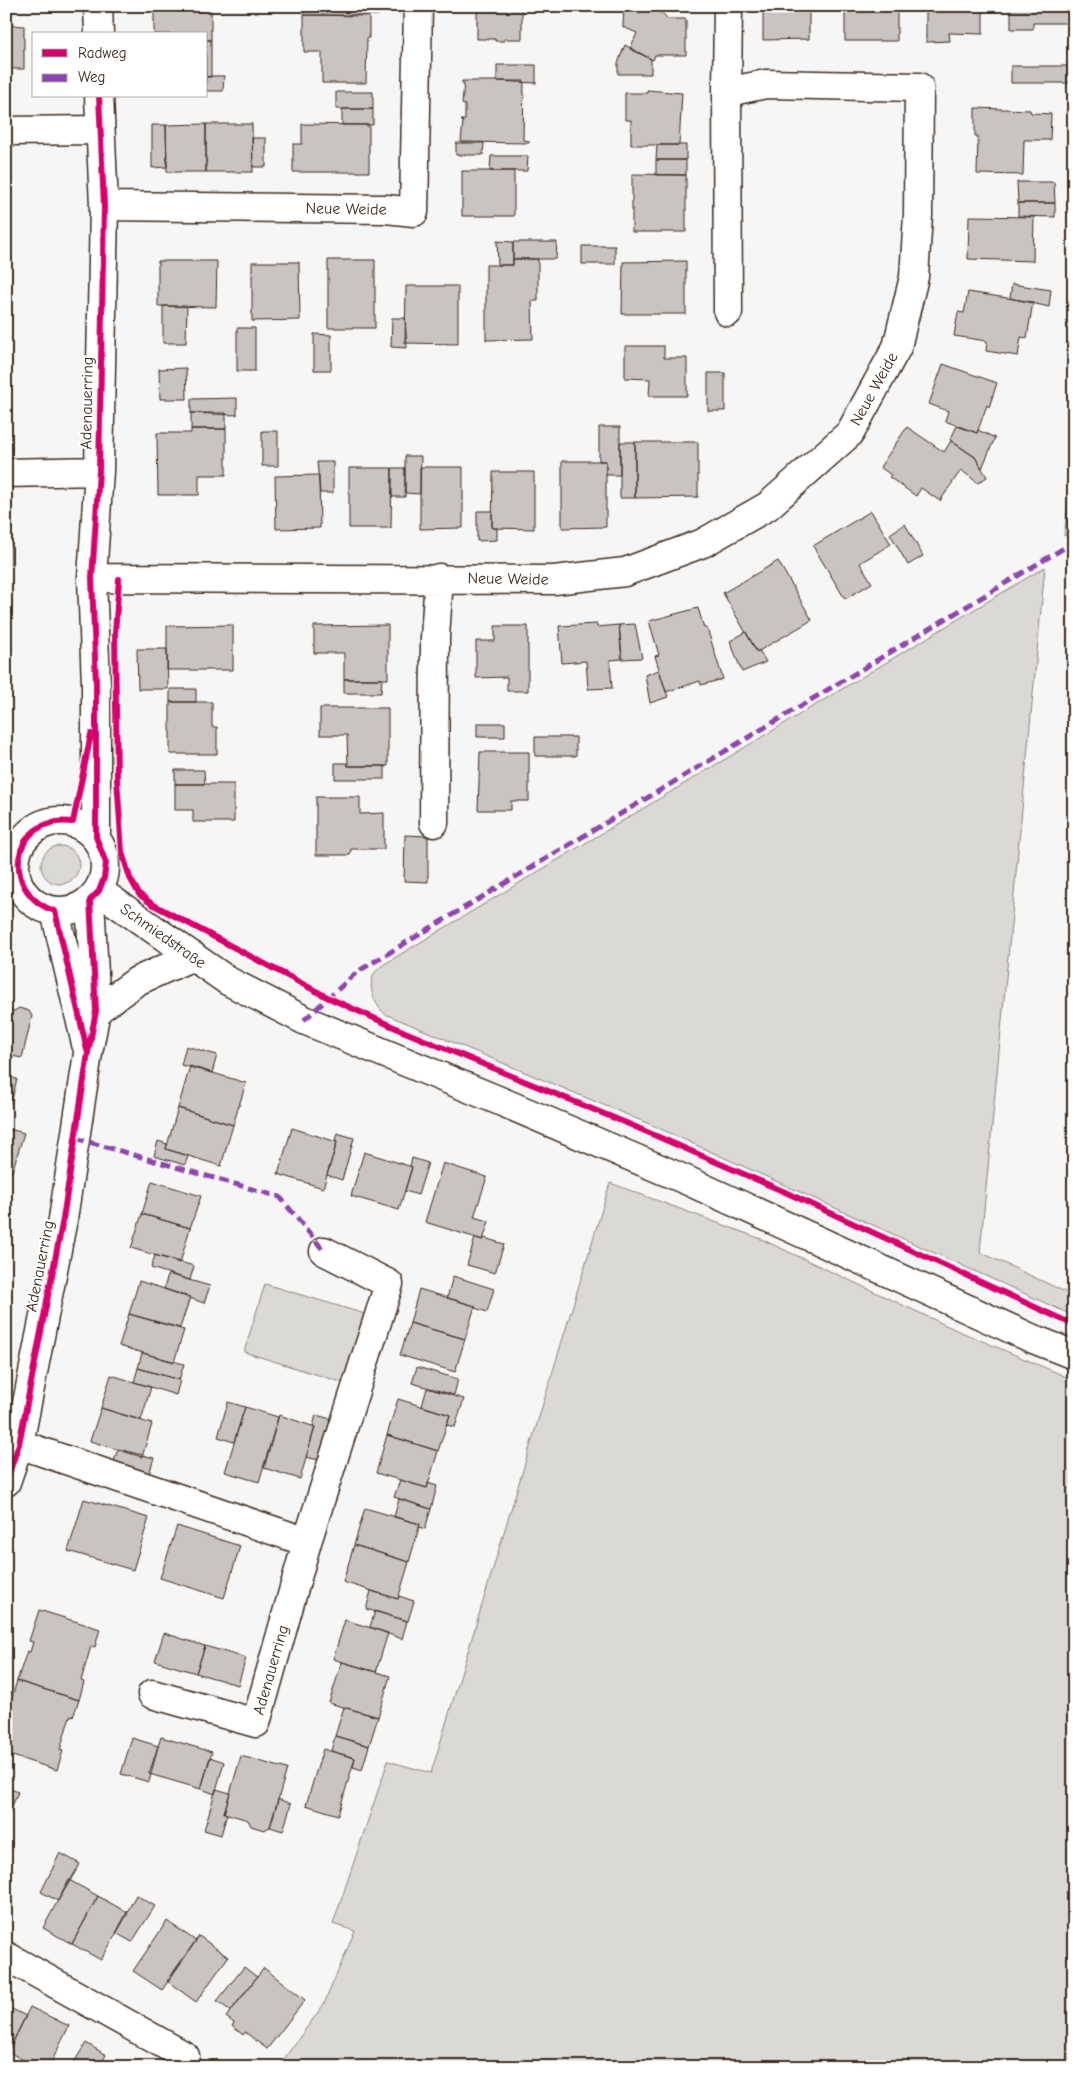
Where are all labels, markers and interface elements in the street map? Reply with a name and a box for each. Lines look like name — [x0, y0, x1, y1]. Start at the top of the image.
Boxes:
legend — [32, 32, 208, 98]
text: Radweg — [78, 44, 127, 62]
text: Weg — [78, 68, 105, 86]
street label: Neue Weide — [305, 199, 387, 219]
street label: Neue Weide — [846, 349, 902, 429]
street label: Adenauerring — [77, 356, 97, 450]
street label: Neue Weide — [467, 569, 549, 589]
street label: Schmiedstraße — [117, 900, 209, 972]
street label: Adenauerring — [22, 1219, 58, 1313]
street label: Adenauerring — [250, 1623, 292, 1717]

